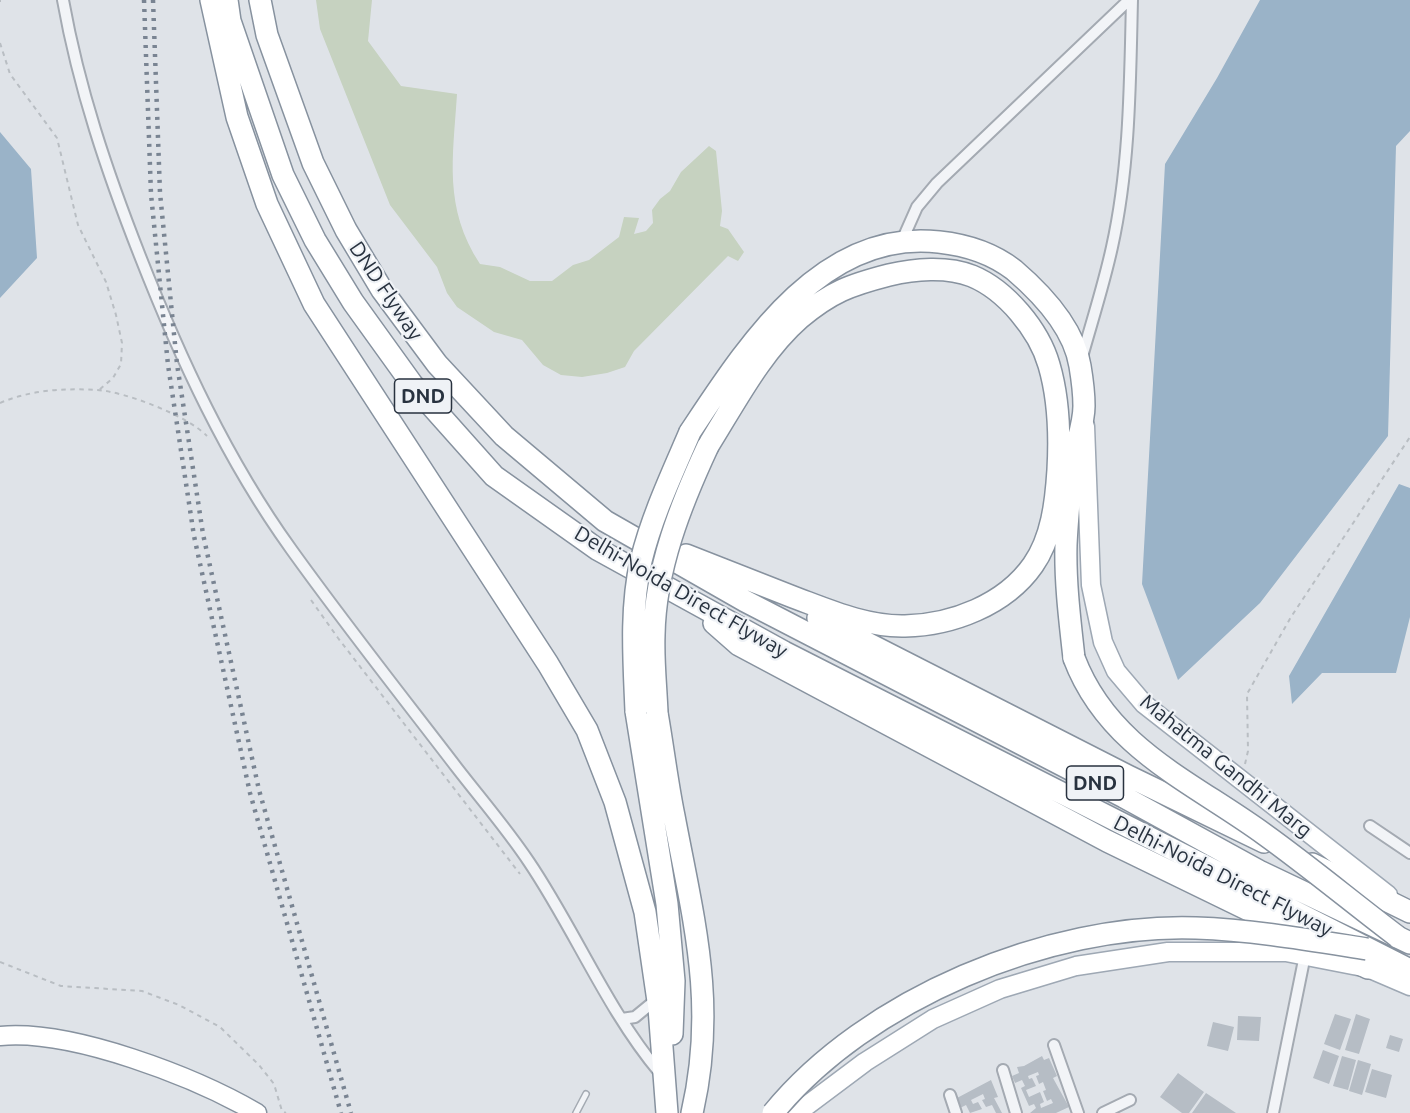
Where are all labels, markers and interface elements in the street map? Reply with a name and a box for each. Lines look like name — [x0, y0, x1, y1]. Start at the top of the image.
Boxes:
street label: DND Flyway — [344, 237, 428, 345]
road number: DND — [394, 379, 452, 413]
street label: Delhi-Noida Direct Flyway — [570, 521, 792, 663]
street label: Mahatma Gandhi Marg — [1135, 689, 1317, 843]
road number: DND — [1066, 766, 1124, 800]
street label: Delhi-Noida Direct Flyway — [1110, 810, 1336, 942]

